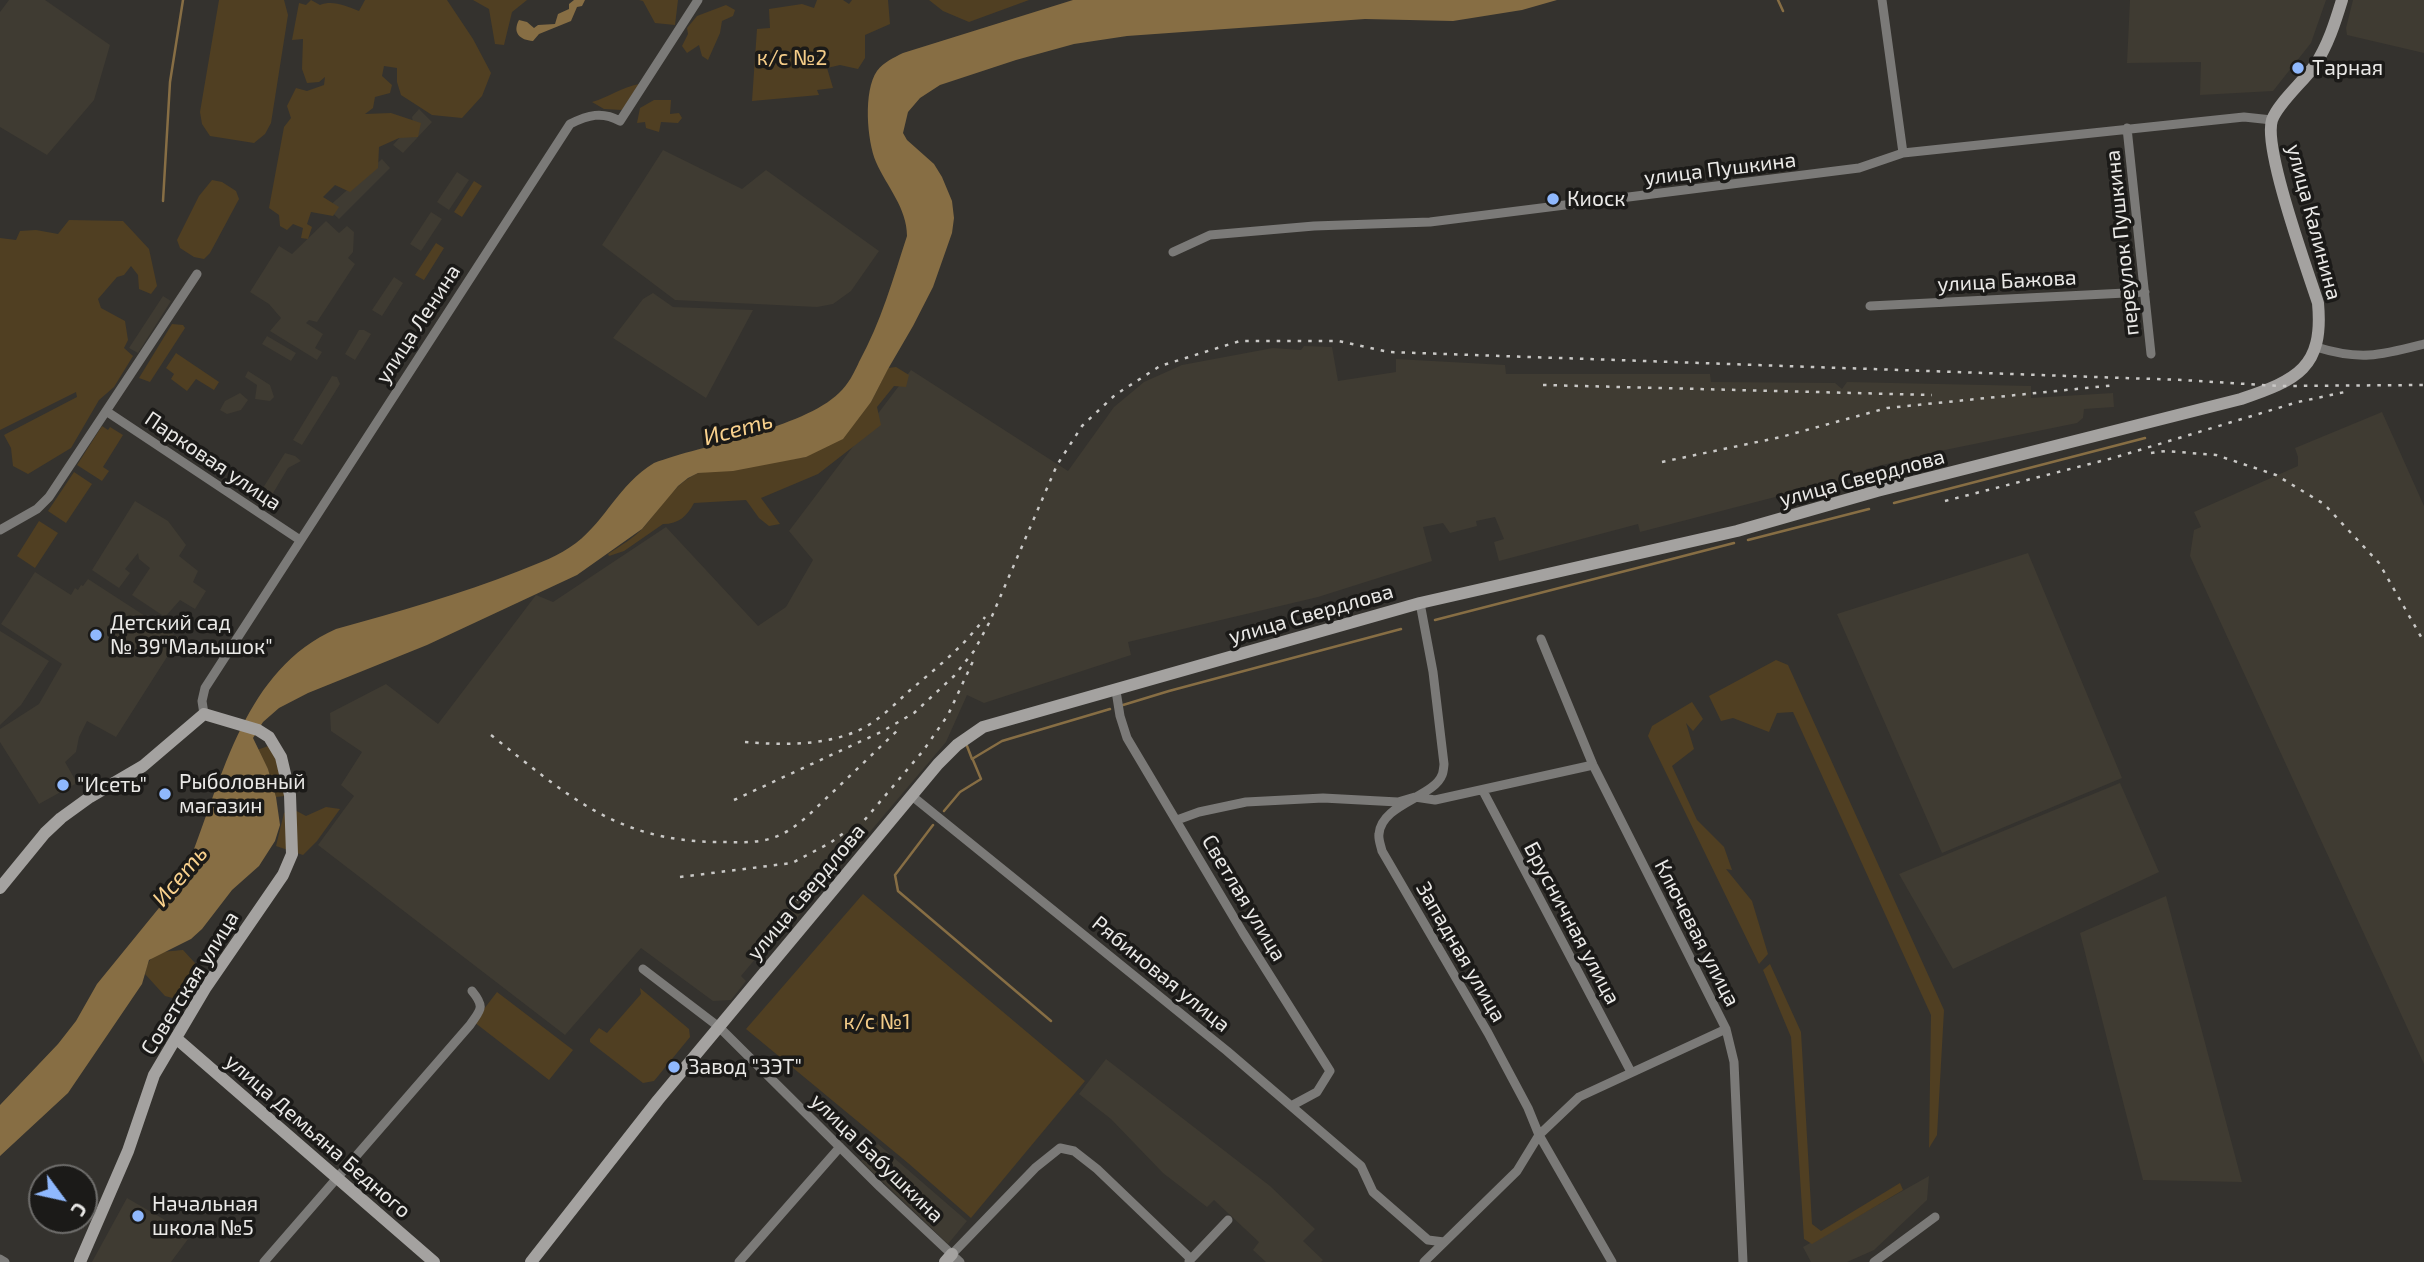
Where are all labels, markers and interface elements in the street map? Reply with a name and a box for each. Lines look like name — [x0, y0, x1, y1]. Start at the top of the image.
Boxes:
park label: к/с №2 — [757, 45, 827, 71]
place label: Тарная — [2312, 55, 2383, 81]
marker: Тарная — [2290, 60, 2306, 76]
street label: улица Калинина — [2281, 141, 2347, 303]
street label: улица Пушкина — [1643, 147, 1797, 191]
street label: переулок Пушкина — [2100, 149, 2144, 337]
place label: Киоск — [1567, 186, 1626, 212]
marker: Киоск — [1545, 191, 1561, 207]
street label: улица Ленина — [370, 260, 466, 388]
street label: улица Бажова — [1937, 265, 2077, 297]
street label: Парковая улица — [140, 406, 286, 516]
water label: Исеть — [700, 406, 776, 452]
street label: улица Свердлова — [1777, 444, 1947, 512]
street label: улица Свердлова — [1226, 578, 1396, 650]
place label: Детский сад № 39"Малышок" — [110, 610, 273, 660]
marker: Детский сад № 39"Малышок" — [88, 627, 104, 643]
place label: Рыболовный магазин — [179, 769, 306, 819]
place label: "Исеть" — [77, 772, 147, 798]
marker: "Исеть" — [55, 777, 71, 793]
marker: Рыболовный магазин — [157, 786, 173, 802]
street label: улица Свердлова — [742, 819, 870, 965]
street label: Светлая улица — [1196, 830, 1292, 966]
street label: Брусничная улица — [1519, 837, 1625, 1009]
water label: Исеть — [147, 840, 213, 912]
street label: Ключевая улица — [1649, 855, 1745, 1011]
street label: Западная улица — [1411, 877, 1511, 1027]
street label: Советская улица — [136, 907, 244, 1059]
street label: Рябиновая улица — [1087, 911, 1235, 1037]
park label: к/с №1 — [843, 1009, 911, 1035]
street label: улица Демьяна Бедного — [220, 1049, 416, 1223]
place label: Завод "ЗЭТ" — [688, 1054, 802, 1080]
marker: Завод "ЗЭТ" — [666, 1059, 682, 1075]
street label: улица Бабушкина — [805, 1088, 949, 1228]
north arrow — [28, 1164, 98, 1234]
place label: Начальная школа №5 — [152, 1191, 258, 1241]
text: С — [67, 1199, 92, 1221]
marker: Начальная школа №5 — [130, 1208, 146, 1224]

